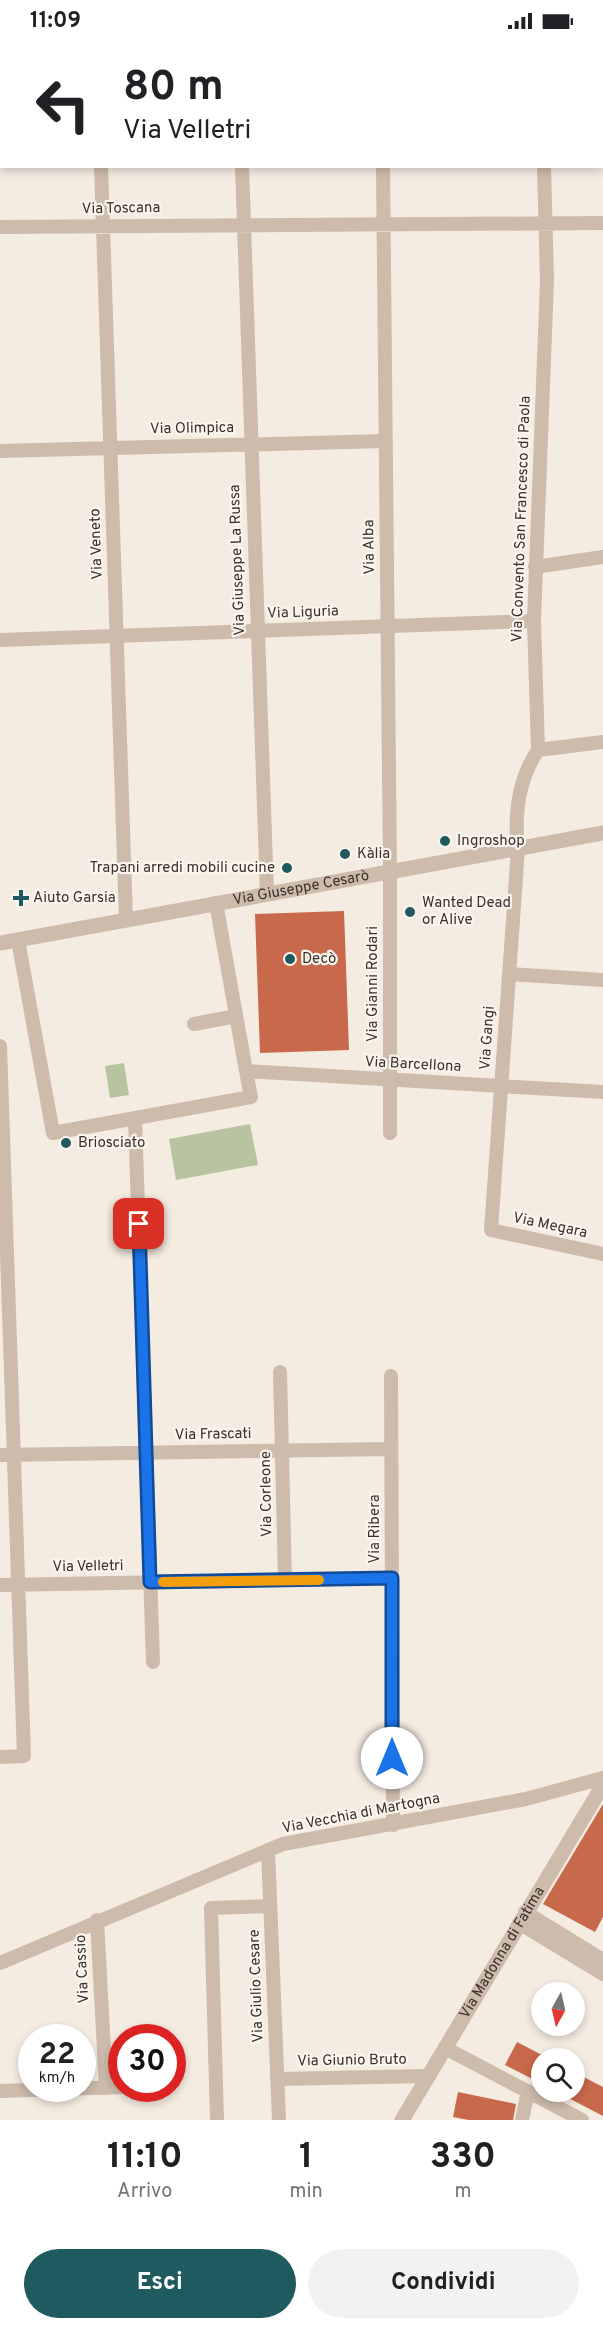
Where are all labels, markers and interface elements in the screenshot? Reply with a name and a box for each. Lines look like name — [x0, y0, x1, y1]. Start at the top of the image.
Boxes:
text: 11:09 — [30, 8, 81, 35]
text: 80 m — [123, 62, 224, 115]
icon: left — [24, 66, 102, 144]
text: Via Velletri — [123, 114, 251, 148]
street label: Via Toscana — [81, 199, 161, 219]
street label: Via Convento San Francesco di Paola — [508, 395, 536, 643]
street label: Via Olimpica — [150, 419, 234, 439]
street label: Via Giuseppe La Russa — [226, 484, 250, 636]
street label: Via Veneto — [86, 508, 108, 580]
street label: Via Alba — [360, 519, 380, 575]
street label: Via Liguria — [267, 602, 339, 624]
place label: Ingroshop — [457, 832, 525, 851]
marker: Ingroshop — [438, 834, 452, 848]
place label: Kàlia — [357, 845, 390, 864]
marker: Kàlia — [338, 847, 352, 861]
place label: Trapani arredi mobili cucine — [89, 859, 275, 878]
marker: Trapani arredi mobili cucine — [280, 861, 294, 875]
street label: Via Giuseppe Cesarò — [231, 866, 371, 910]
place label: Aiuto Garsia — [33, 889, 116, 908]
marker: Aiuto Garsia — [14, 891, 28, 905]
place label: Wanted Dead or Alive — [422, 894, 511, 930]
marker: Wanted Dead or Alive — [403, 905, 417, 919]
street label: Via Gianni Rodari — [364, 926, 383, 1042]
place label: Decò — [302, 950, 336, 969]
marker: Decò — [283, 952, 297, 966]
street label: Via Gangi — [476, 1005, 500, 1071]
street label: Via Barcellona — [364, 1053, 462, 1077]
place label: Briosciato — [78, 1134, 145, 1153]
marker: Briosciato — [59, 1136, 73, 1150]
pin — [113, 1198, 164, 1249]
icon: arrive — [122, 1207, 155, 1240]
street label: Via Megara — [511, 1209, 589, 1243]
street label: Via Frascati — [174, 1425, 252, 1445]
street label: Via Corleone — [257, 1451, 277, 1537]
street label: Via Ribera — [366, 1494, 385, 1564]
street label: Via Velletri — [52, 1557, 124, 1577]
position arrow — [360, 1726, 424, 1790]
street label: Via Vecchia di Martogna — [280, 1789, 442, 1839]
street label: Via Madonna di Fatima — [455, 1883, 549, 2022]
street label: Via Giulio Cesare — [246, 1929, 268, 2043]
street label: Via Cassio — [72, 1934, 94, 2004]
north arrow — [531, 1982, 585, 2036]
map controls — [531, 1982, 585, 2102]
speed limit sign: 30 — [108, 2024, 186, 2102]
text: 22 — [39, 2037, 75, 2074]
button: search — [531, 2048, 585, 2102]
street label: Via Giunio Bruto — [297, 2051, 407, 2071]
text: km/h — [39, 2069, 75, 2088]
text: 11:10 — [107, 2135, 183, 2181]
text: 1 — [299, 2135, 313, 2181]
text: 330 — [430, 2135, 496, 2181]
text: Arrivo — [117, 2179, 172, 2205]
text: min — [290, 2179, 323, 2205]
text: m — [454, 2179, 471, 2205]
button: Esci — [24, 2249, 296, 2318]
button: Condividi — [308, 2249, 579, 2318]

